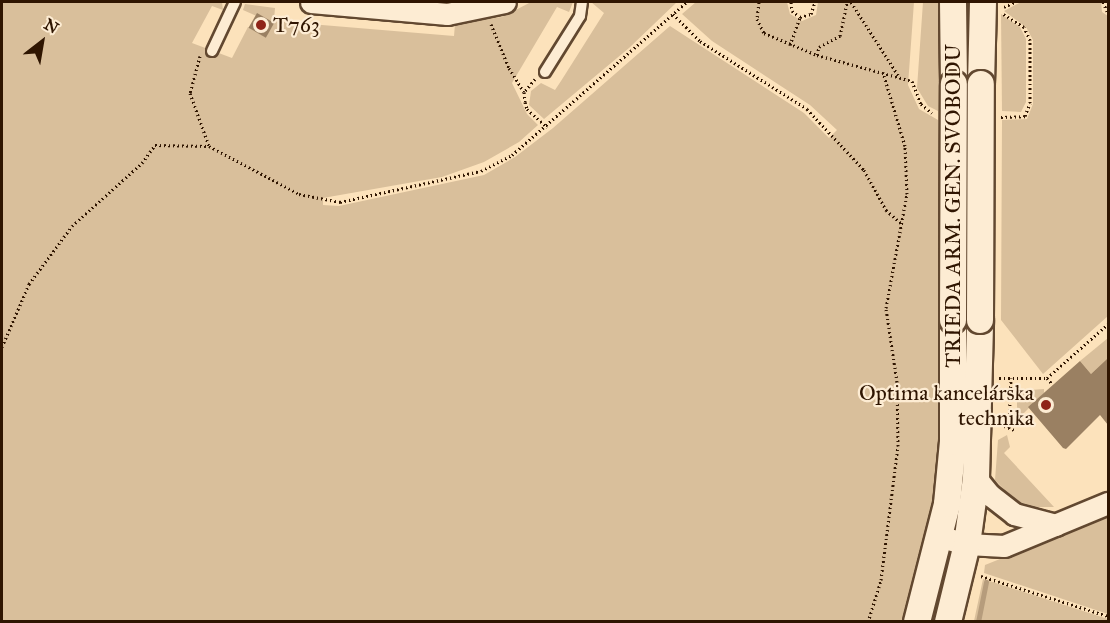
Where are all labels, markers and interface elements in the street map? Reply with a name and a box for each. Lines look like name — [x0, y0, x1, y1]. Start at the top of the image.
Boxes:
north arrow — [12, 12, 72, 72]
place label: T763 — [273, 12, 320, 38]
text: N — [41, 14, 62, 38]
marker: T763 — [254, 18, 268, 32]
street label: TRIEDA ARM. GEN. SVOBODU — [940, 44, 966, 368]
place label: Optima kancelárska technika — [859, 379, 1034, 430]
marker: Optima kancelárska technika — [1039, 398, 1053, 412]

